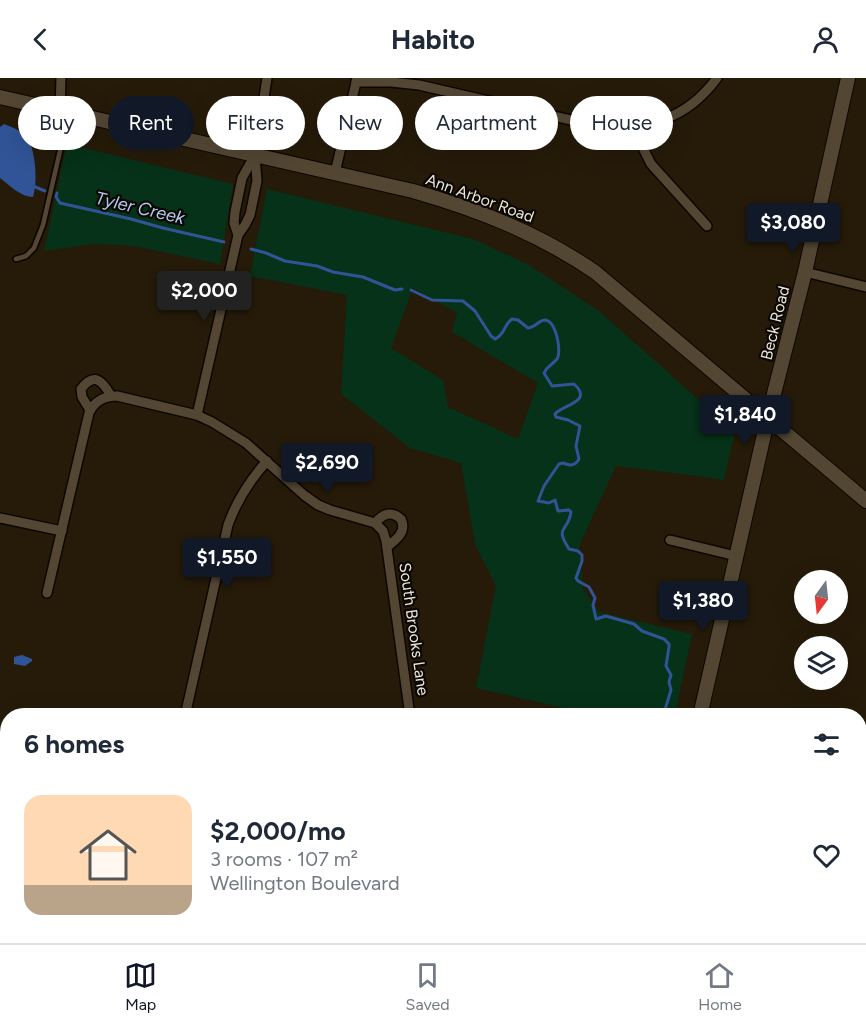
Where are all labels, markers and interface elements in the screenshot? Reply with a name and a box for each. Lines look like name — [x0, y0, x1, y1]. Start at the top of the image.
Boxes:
icon: back — [24, 23, 57, 56]
text: Habito — [391, 23, 475, 56]
icon: person — [809, 23, 842, 56]
chip: Buy — [18, 96, 96, 150]
chip: Rent — [108, 96, 194, 150]
chip: Filters — [206, 96, 305, 150]
chip: New — [317, 96, 403, 150]
chip: Apartment — [415, 96, 558, 150]
chip: House — [570, 96, 673, 150]
street label: Ann Arbor Road — [423, 170, 537, 226]
water label: Tyler Creek — [93, 187, 188, 229]
pin: $3,080 — [744, 203, 842, 254]
text: $3,080 — [760, 210, 826, 234]
pin: $2,000 — [155, 271, 253, 322]
text: $2,000 — [171, 278, 237, 302]
street label: Beck Road — [757, 284, 793, 362]
pin: $1,840 — [696, 395, 794, 446]
text: $1,840 — [714, 402, 776, 426]
pin: $2,690 — [278, 443, 376, 494]
text: $2,690 — [295, 450, 359, 474]
pin: $1,550 — [178, 538, 276, 589]
text: $1,550 — [197, 545, 257, 569]
street label: South Brooks Lane — [395, 561, 433, 697]
north arrow — [794, 570, 848, 624]
map controls — [794, 570, 848, 690]
pin: $1,380 — [654, 581, 752, 632]
text: $1,380 — [673, 588, 733, 612]
button: layers — [794, 636, 848, 690]
text: 6 homes — [24, 728, 124, 760]
icon: filters — [810, 728, 843, 761]
text: $2,000/mo — [210, 815, 346, 847]
icon: home — [72, 819, 144, 891]
icon: heart — [810, 839, 843, 872]
text: 3 rooms · 107 m² — [210, 847, 358, 871]
text: Wellington Boulevard — [210, 871, 400, 895]
tab: Map — [124, 959, 157, 1014]
tab: Saved — [406, 959, 450, 1014]
tab: Home — [698, 959, 742, 1014]

